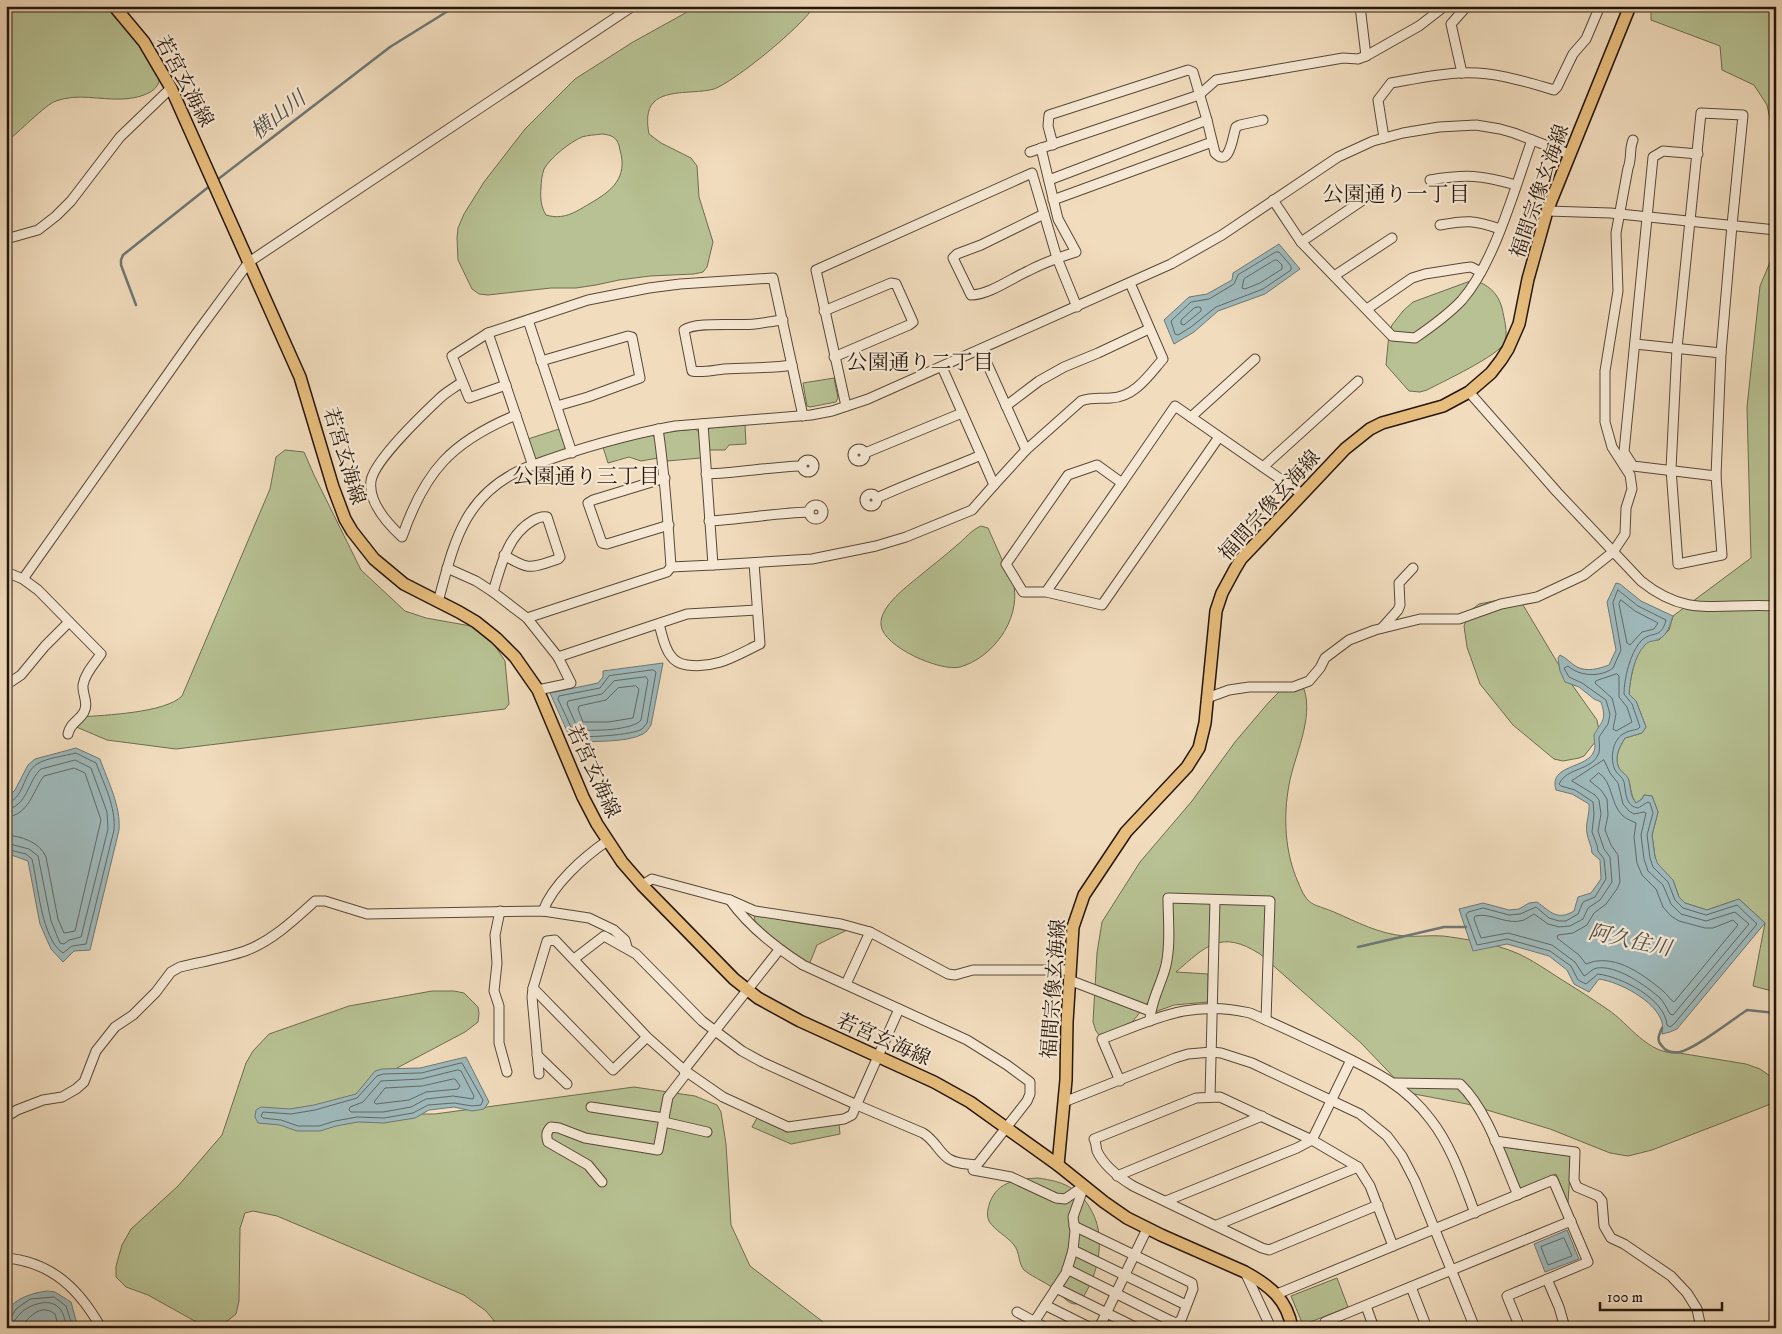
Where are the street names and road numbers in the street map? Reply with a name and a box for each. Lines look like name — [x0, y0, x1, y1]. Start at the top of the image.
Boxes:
street label: 若宮玄海線 — [149, 32, 218, 132]
street label: 福間宗像玄海線 — [1506, 121, 1575, 262]
street label: 若宮玄海線 — [317, 405, 370, 508]
street label: 福間宗像玄海線 — [1214, 446, 1326, 566]
street label: 若宮玄海線 — [560, 721, 625, 822]
street label: 福間宗像玄海線 — [1037, 918, 1072, 1060]
street label: 若宮玄海線 — [833, 1009, 934, 1072]

